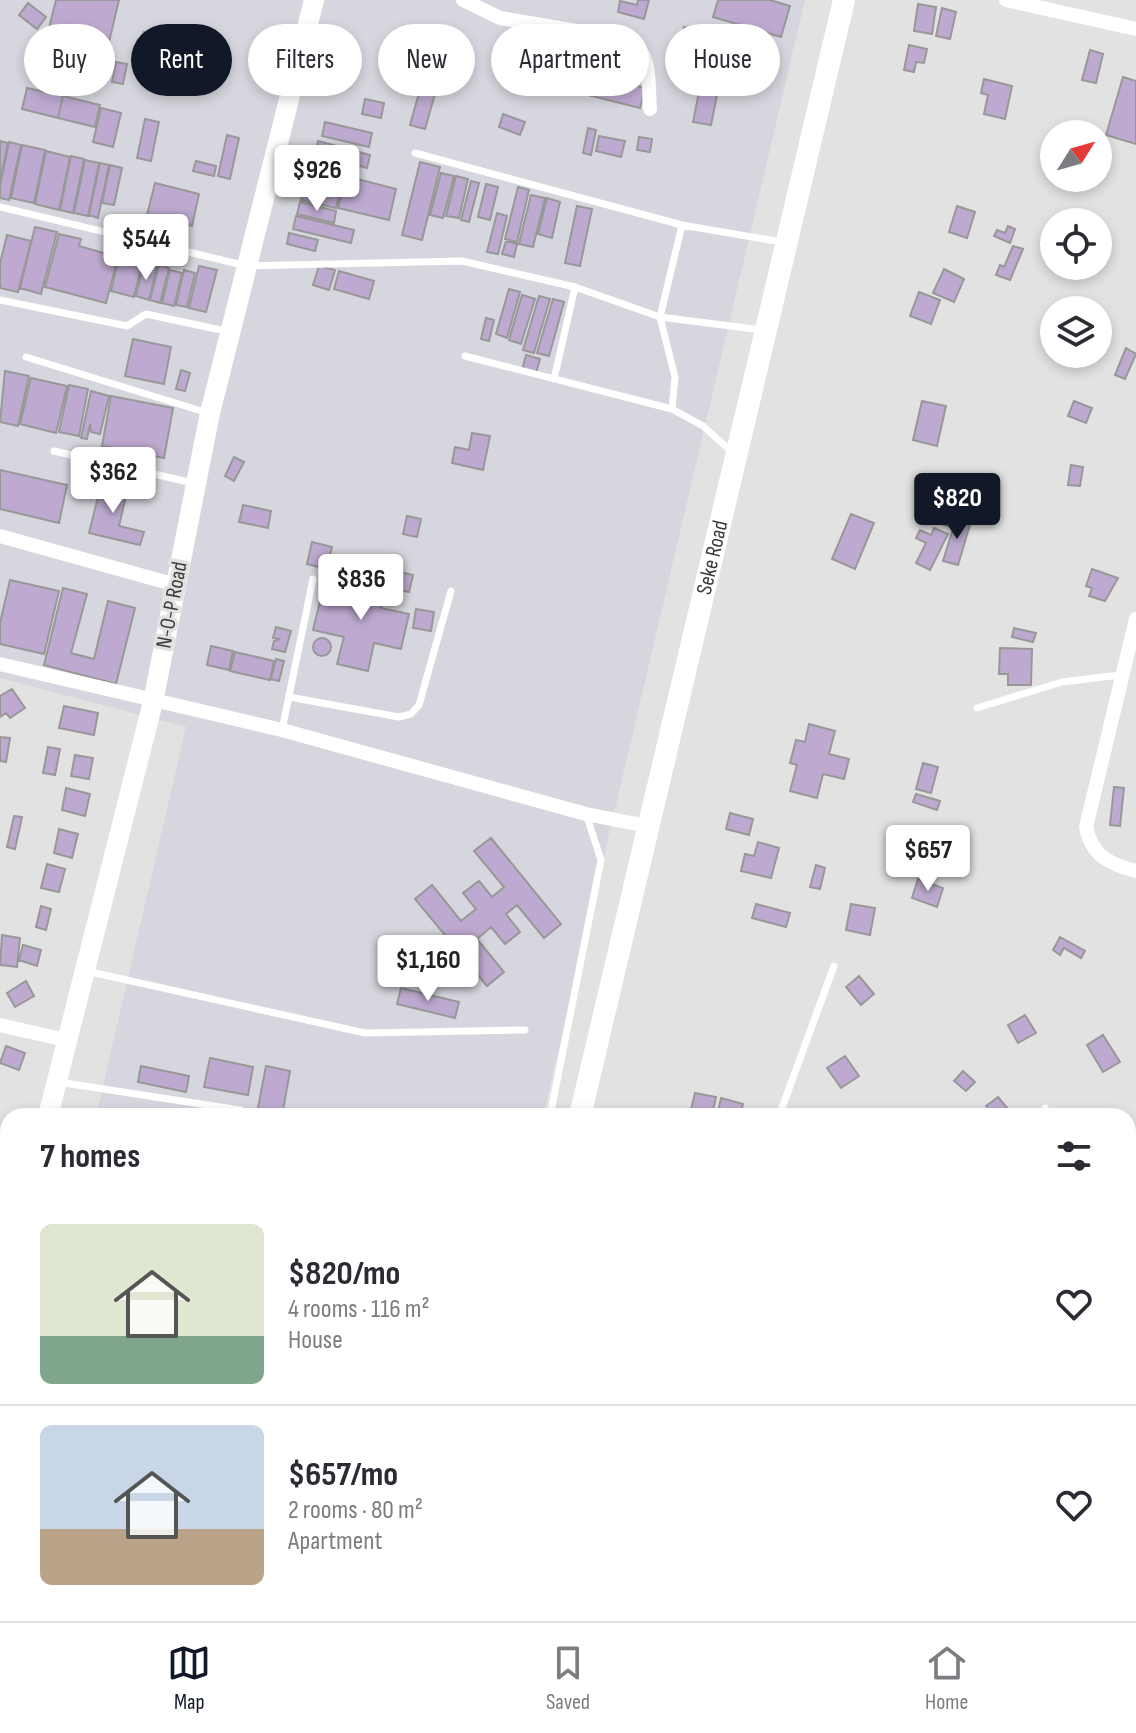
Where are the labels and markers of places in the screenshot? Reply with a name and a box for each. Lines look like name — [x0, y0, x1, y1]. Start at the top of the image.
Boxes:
pin: $926 — [270, 145, 364, 213]
pin: $544 — [99, 214, 193, 282]
pin: $362 — [66, 447, 160, 515]
pin: $820 — [910, 473, 1004, 541]
pin: $836 — [314, 554, 408, 622]
pin: $657 — [881, 825, 975, 893]
pin: $1,160 — [363, 935, 493, 1003]

